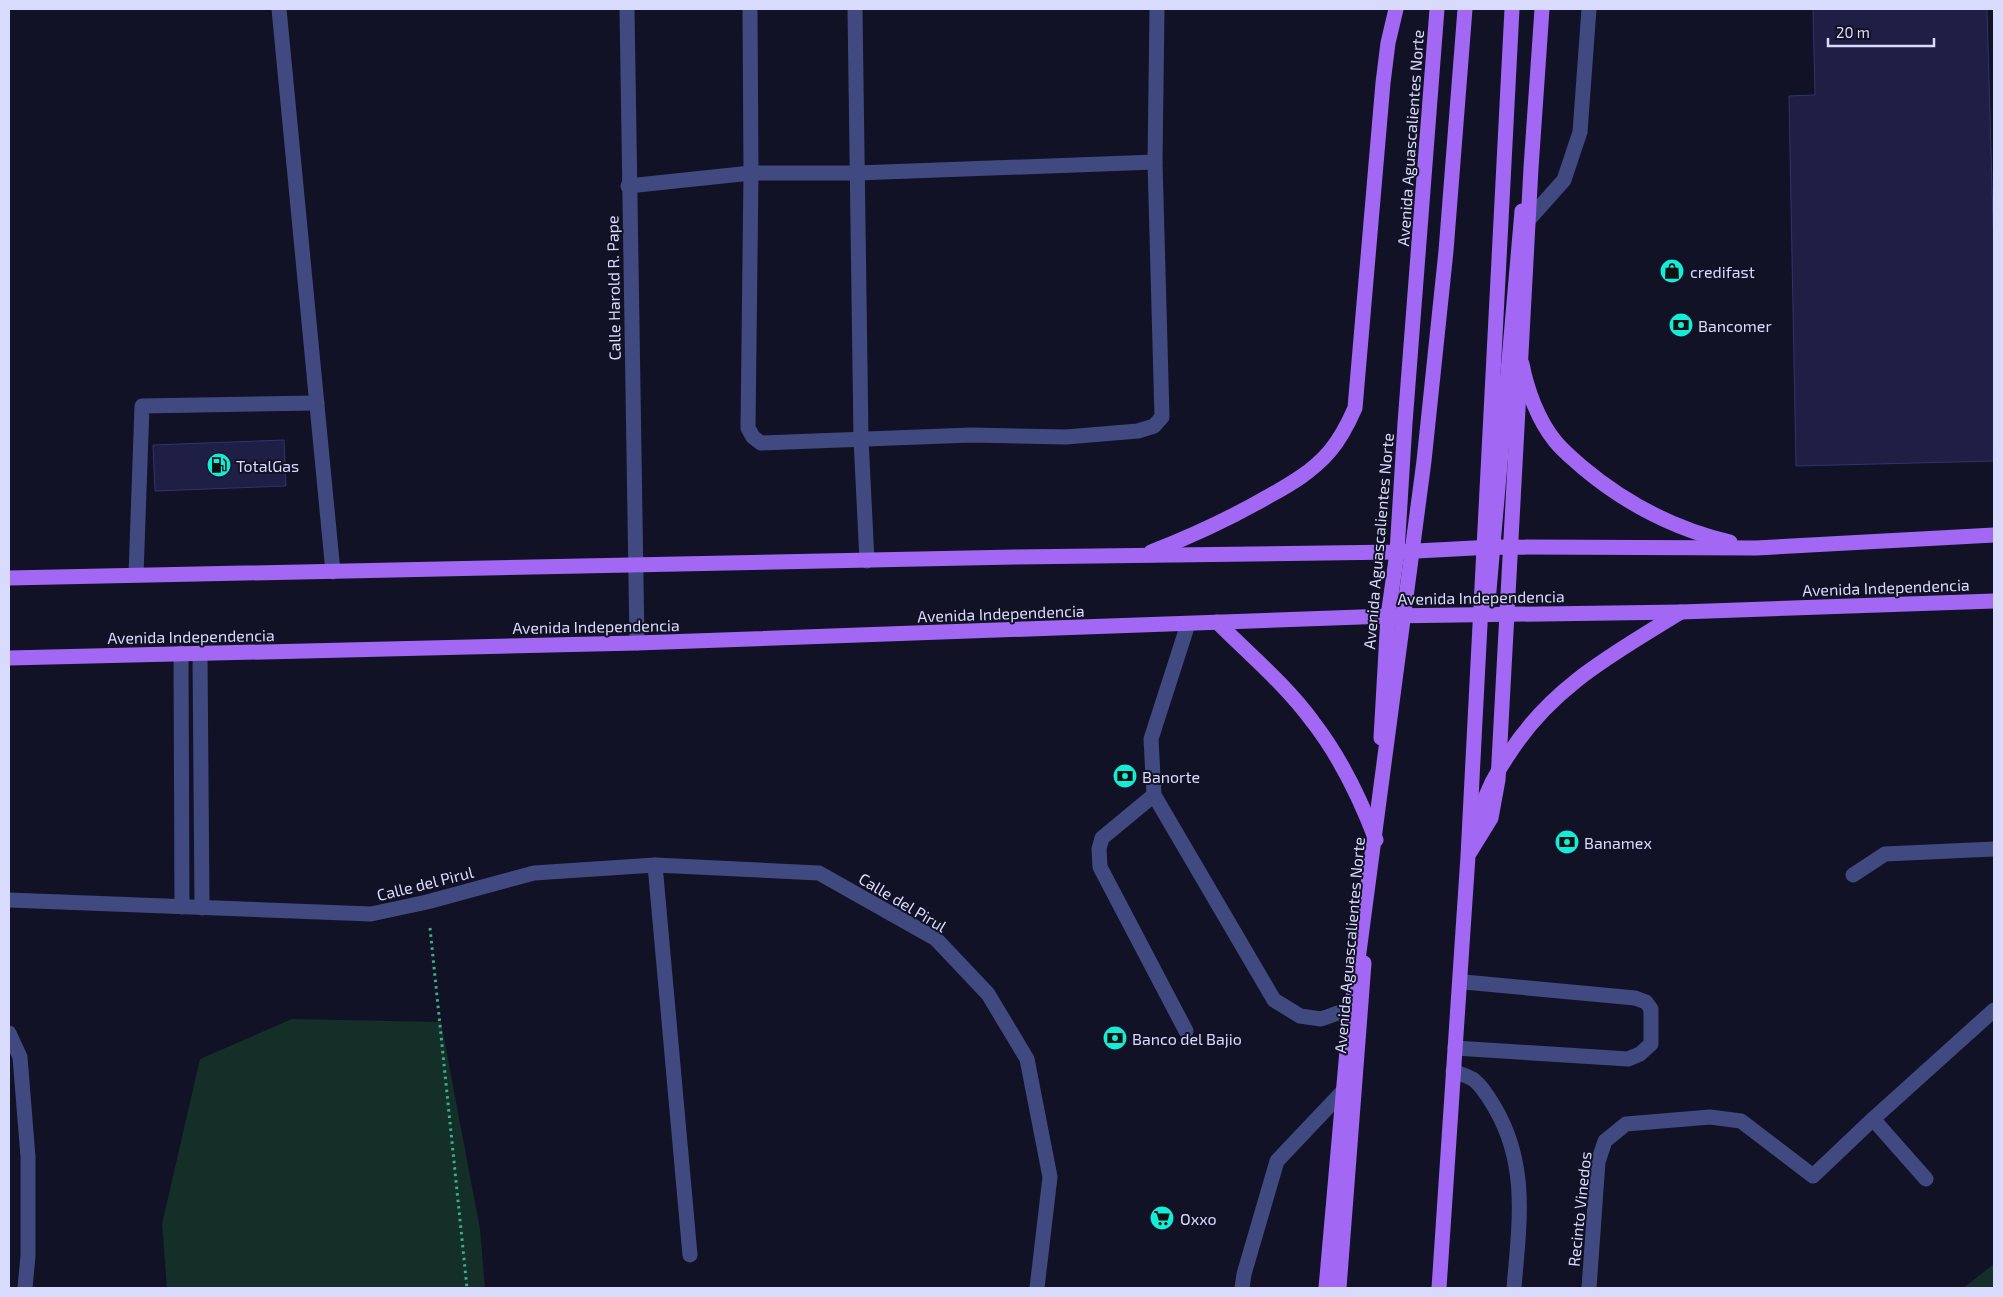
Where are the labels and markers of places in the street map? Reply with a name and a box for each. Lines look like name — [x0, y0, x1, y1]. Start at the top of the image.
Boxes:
shop icon: credifast — [1659, 258, 1685, 284]
place label: credifast — [1690, 262, 1755, 281]
bank icon: Bancomer — [1668, 312, 1694, 338]
place label: Bancomer — [1698, 316, 1772, 335]
fuel station icon: TotalGas — [206, 452, 232, 478]
place label: TotalGas — [236, 456, 299, 475]
bank icon: Banorte — [1112, 763, 1138, 789]
place label: Banorte — [1142, 767, 1200, 786]
bank icon: Banamex — [1554, 829, 1580, 855]
place label: Banamex — [1584, 833, 1652, 852]
bank icon: Banco del Bajio — [1102, 1025, 1128, 1051]
place label: Banco del Bajio — [1132, 1029, 1242, 1049]
supermarket icon: Oxxo — [1149, 1205, 1175, 1231]
place label: Oxxo — [1180, 1209, 1217, 1228]

